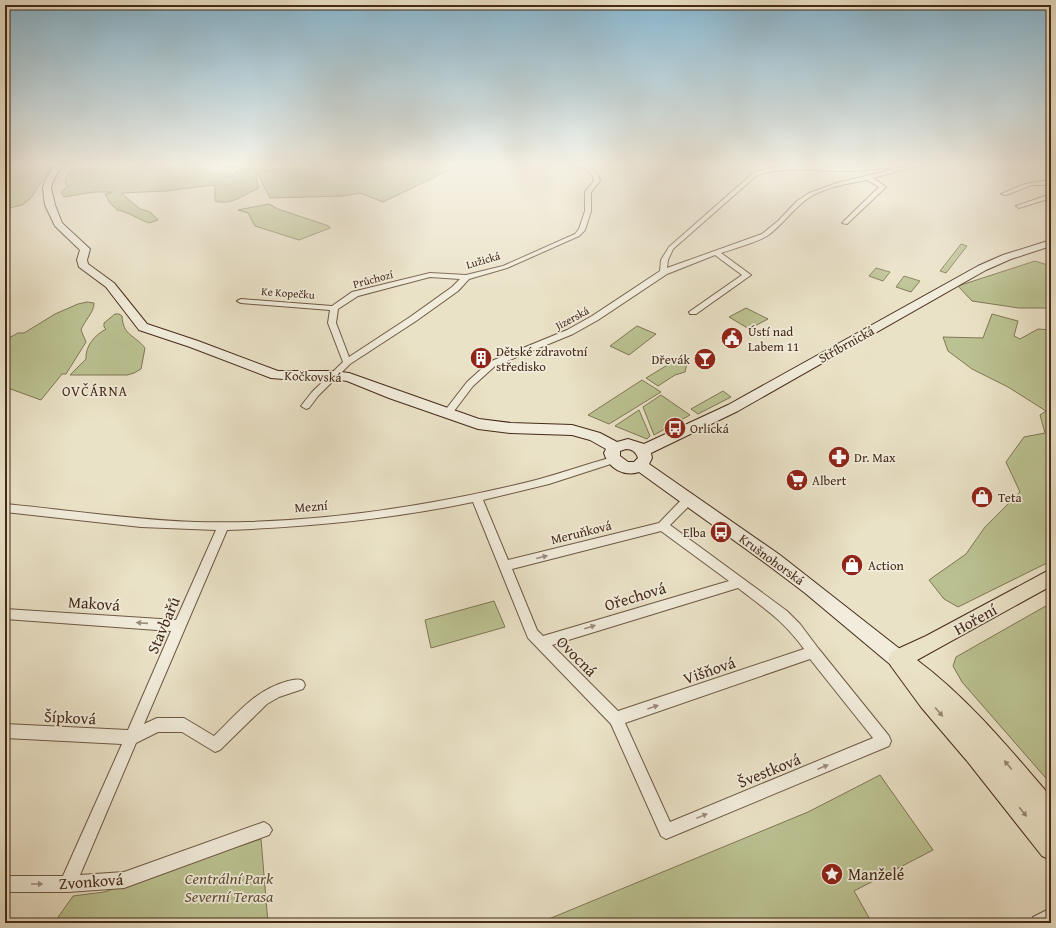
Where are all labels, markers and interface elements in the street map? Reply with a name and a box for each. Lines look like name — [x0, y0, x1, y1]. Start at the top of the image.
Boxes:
street label: Lužická — [464, 247, 503, 272]
street label: Průchozí — [351, 266, 396, 292]
street label: Ke Kopečku — [261, 283, 315, 303]
street label: Jizerská — [550, 302, 592, 335]
street label: Stříbrnická — [815, 321, 878, 368]
place label: Ústí nad Labem 11 — [748, 322, 799, 356]
public building icon: Ústí nad Labem 11 — [719, 325, 745, 351]
place label: Dětské zdravotní středisko — [496, 342, 588, 376]
building icon: Dětské zdravotní středisko — [468, 345, 494, 371]
bar icon: Dřevák — [692, 346, 718, 372]
place label: Dřevák — [651, 350, 690, 369]
street label: Kočkovská — [284, 366, 343, 387]
district label: OVČÁRNA — [62, 381, 128, 401]
bus stop icon: Orlická — [662, 415, 688, 441]
place label: Orlická — [690, 419, 730, 438]
pharmacy icon: Dr. Max — [826, 444, 852, 470]
place label: Dr. Max — [854, 448, 896, 467]
supermarket icon: Albert — [784, 467, 810, 493]
place label: Albert — [812, 471, 847, 490]
shop icon: Teta — [969, 484, 995, 510]
place label: Teta — [998, 488, 1022, 507]
street label: Mezní — [294, 496, 329, 517]
street label: Meruňková — [549, 516, 614, 549]
bus stop icon: Elba — [708, 519, 734, 545]
place label: Elba — [683, 523, 707, 542]
street label: Krušnohorská — [735, 529, 809, 590]
shop icon: Action — [839, 552, 865, 578]
one-way arrow — [536, 553, 549, 559]
place label: Action — [868, 556, 905, 575]
street label: Ořechová — [601, 575, 669, 617]
street label: Maková — [67, 589, 121, 617]
street label: Stavbařů — [140, 592, 186, 657]
street label: Hoření — [949, 597, 1002, 641]
one-way arrow — [136, 620, 148, 627]
one-way arrow — [585, 624, 597, 630]
street label: Ovocná — [551, 630, 603, 682]
street label: Višňová — [680, 650, 739, 690]
street label: Šípková — [43, 704, 97, 730]
one-way arrow — [647, 704, 659, 710]
one-way arrow — [934, 708, 943, 717]
street label: Švestková — [734, 746, 805, 794]
one-way arrow — [1003, 760, 1012, 770]
one-way arrow — [817, 764, 829, 770]
one-way arrow — [1018, 806, 1027, 817]
one-way arrow — [697, 813, 708, 819]
place icon: Manželé — [819, 861, 845, 887]
place label: Manželé — [848, 862, 904, 886]
park label: Centrální Park Severní Terasa — [185, 866, 274, 908]
street label: Zvonková — [58, 867, 124, 895]
one-way arrow — [31, 881, 44, 887]

